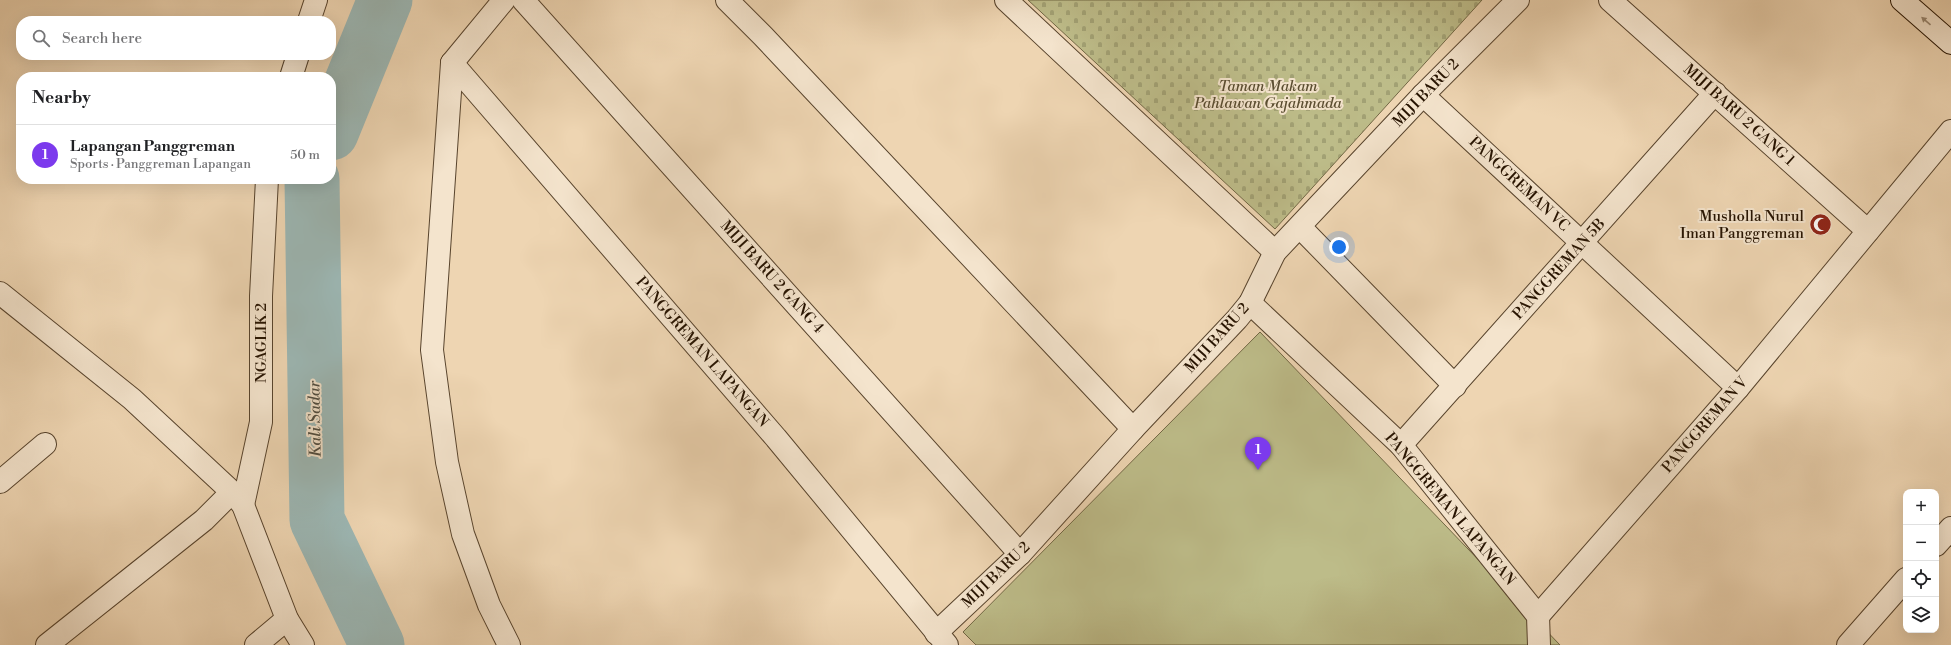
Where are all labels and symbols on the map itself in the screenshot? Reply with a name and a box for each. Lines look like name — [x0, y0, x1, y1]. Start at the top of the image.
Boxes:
one-way arrow — [1921, 17, 1932, 26]
street label: MIJI BARU 2 — [1389, 55, 1463, 131]
street label: MIJI BARU 2 GANG 1 — [1679, 60, 1799, 170]
park label: Taman Makam Pahlawan Gajahmada — [1193, 77, 1342, 113]
street label: PANGGREMAN VC — [1465, 132, 1573, 236]
place label: Musholla Nurul Iman Panggreman — [1680, 207, 1805, 243]
mosque icon: Musholla Nurul Iman Panggreman — [1807, 212, 1833, 238]
street label: PANGGREMAN 5B — [1509, 215, 1609, 323]
street label: MIJI BARU 2 GANG 4 — [716, 217, 828, 338]
your location — [1329, 237, 1349, 257]
street label: PANGGREMAN LAPANGAN — [631, 273, 773, 431]
street label: MIJI BARU 2 — [1181, 299, 1253, 377]
street label: NGAGLIK 2 — [252, 303, 271, 383]
street label: PANGGREMAN V — [1658, 373, 1752, 477]
water label: Kali Sadar — [304, 379, 326, 458]
street label: PANGGREMAN LAPANGAN — [1381, 429, 1519, 589]
pin: 1 — [1245, 437, 1271, 470]
street label: MIJI BARU 2 — [958, 538, 1034, 612]

